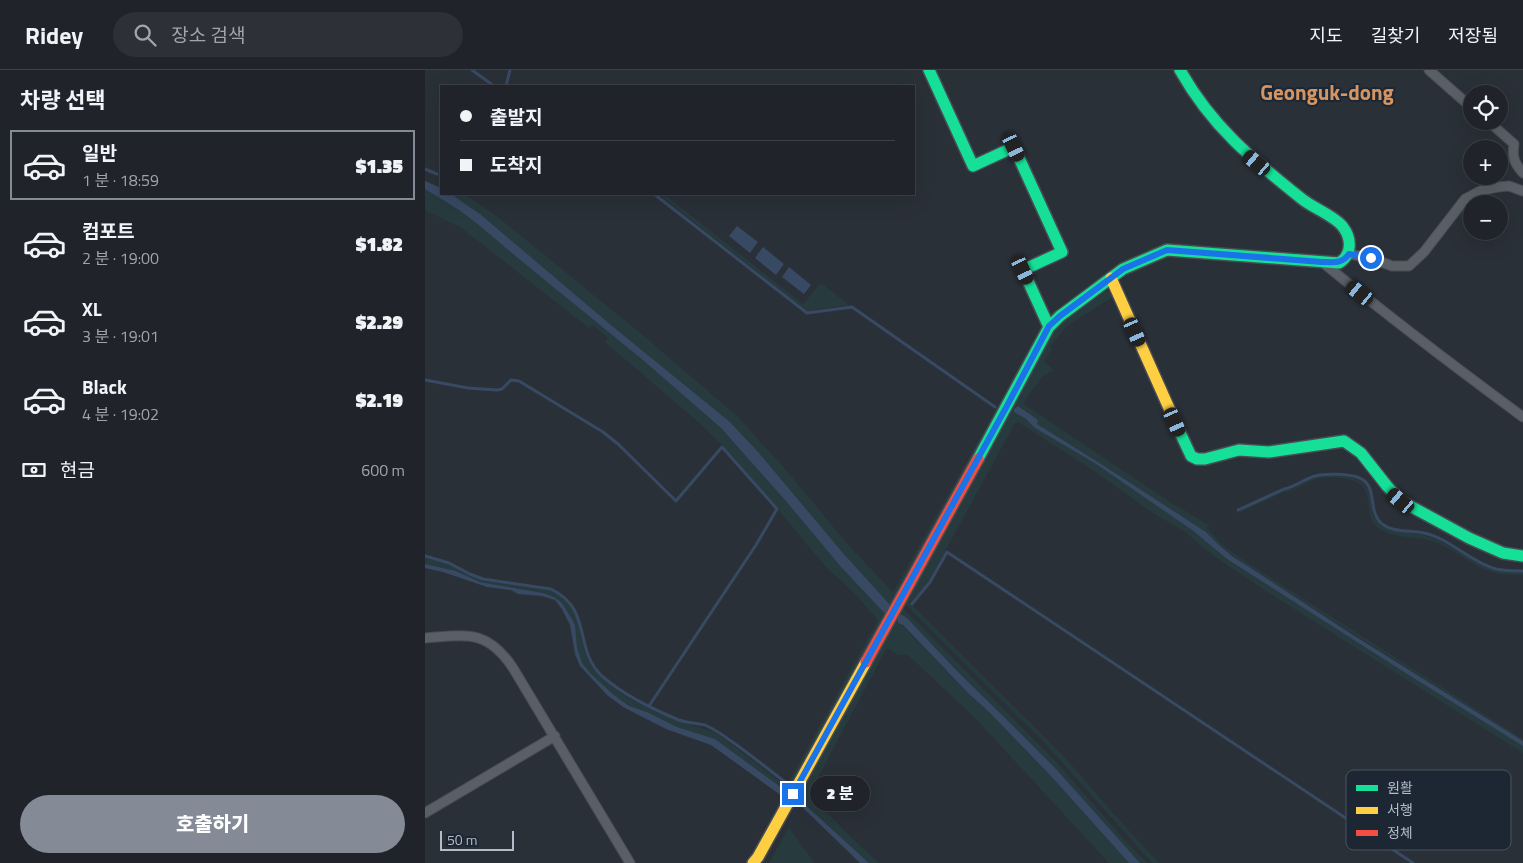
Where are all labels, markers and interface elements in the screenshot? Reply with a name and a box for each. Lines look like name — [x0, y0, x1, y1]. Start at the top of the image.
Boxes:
search box — [113, 12, 463, 57]
text: Ridey — [25, 17, 83, 53]
text: 장소 검색 — [171, 20, 245, 49]
icon: search — [131, 21, 159, 49]
text: 지도 — [1310, 22, 1343, 49]
text: 길찾기 — [1371, 22, 1420, 49]
text: 저장됨 — [1448, 22, 1498, 49]
district label: Geonguk-dong — [1260, 76, 1394, 108]
text: 차량 선택 — [20, 83, 106, 117]
map controls — [1463, 85, 1508, 240]
button: locate — [1463, 85, 1508, 130]
text: 출발지 — [490, 102, 542, 131]
car — [1000, 130, 1027, 164]
text: 일반 — [82, 138, 117, 167]
button: + — [1463, 140, 1508, 185]
icon: car — [22, 143, 67, 188]
car — [1240, 148, 1273, 178]
text: 도착지 — [490, 150, 542, 179]
text: $1.35 — [356, 151, 403, 180]
text: 1 분 · 18:59 — [82, 168, 159, 192]
button: − — [1463, 195, 1508, 240]
text: 컴포트 — [82, 216, 134, 245]
icon: car — [22, 221, 67, 266]
text: $1.82 — [356, 229, 403, 258]
text: 2 분 · 19:00 — [82, 246, 159, 270]
route start — [1360, 247, 1382, 269]
car — [1009, 253, 1036, 287]
car — [1343, 278, 1376, 308]
text: XL — [82, 294, 102, 323]
icon: car — [22, 299, 67, 344]
text: $2.29 — [356, 307, 403, 336]
car — [1122, 315, 1147, 349]
text: 3 분 · 19:01 — [82, 324, 159, 348]
text: Black — [82, 372, 127, 401]
icon: car — [22, 377, 67, 422]
text: $2.19 — [356, 385, 403, 414]
text: 4 분 · 19:02 — [82, 402, 159, 426]
car — [1162, 405, 1187, 439]
text: 현금 — [60, 455, 95, 484]
icon: cash — [20, 456, 48, 484]
text: 600 m — [361, 458, 405, 482]
car — [1384, 486, 1417, 516]
legend — [1346, 770, 1511, 850]
callout: 2 분 — [811, 776, 871, 812]
text: 원활 — [1387, 777, 1413, 798]
text: 2 분 — [827, 781, 853, 805]
route end — [782, 783, 804, 805]
button: 호출하기 — [20, 795, 405, 853]
text: 서행 — [1387, 799, 1413, 820]
text: 정체 — [1387, 822, 1413, 843]
scale bar — [440, 828, 514, 851]
text: 50 m — [447, 829, 477, 850]

